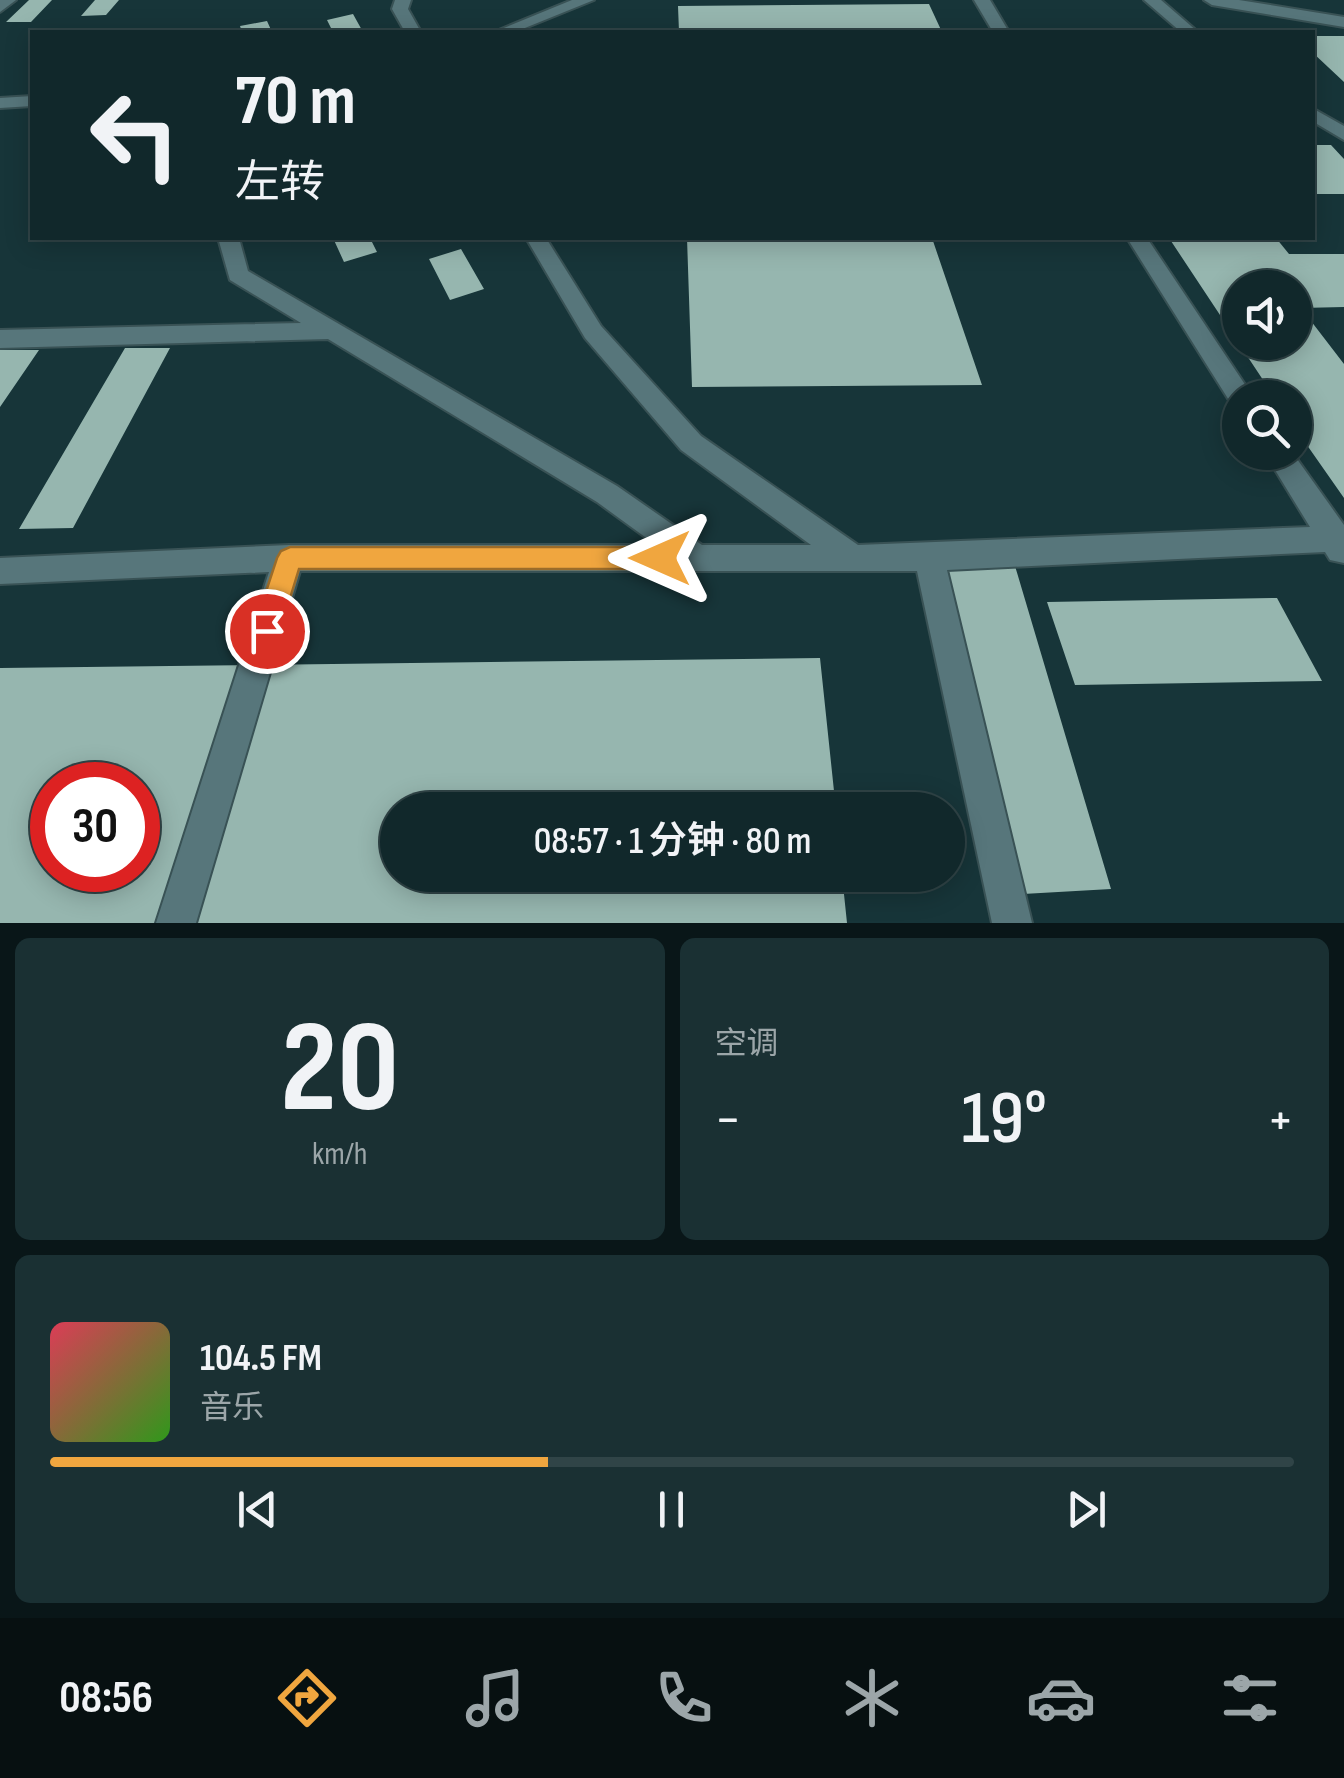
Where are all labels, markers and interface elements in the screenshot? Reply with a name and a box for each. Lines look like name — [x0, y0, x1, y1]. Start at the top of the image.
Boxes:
text: 70 m — [235, 60, 356, 144]
icon: left — [70, 70, 200, 200]
text: 左转 — [235, 156, 325, 211]
map controls — [1222, 270, 1312, 470]
button: sound — [1222, 270, 1312, 360]
button: search — [1222, 380, 1312, 470]
position arrow — [608, 506, 712, 610]
pin — [225, 589, 310, 674]
icon: arrive — [240, 604, 295, 659]
speed limit sign: 30 — [30, 762, 160, 892]
text: 08:57 · 1 分钟 · 80 m — [534, 819, 811, 864]
text: 20 — [280, 992, 399, 1148]
text: 空调 — [715, 1025, 779, 1064]
text: 19° — [961, 1074, 1047, 1165]
text: − — [715, 1087, 741, 1154]
text: + — [1267, 1087, 1294, 1154]
text: km/h — [312, 1135, 367, 1174]
text: 104.5 FM — [200, 1336, 322, 1381]
text: 音乐 — [200, 1389, 264, 1428]
icon: previous — [230, 1482, 285, 1537]
icon: pause — [644, 1482, 699, 1537]
icon: next — [1059, 1482, 1114, 1537]
icon: directions — [272, 1663, 342, 1733]
icon: music — [460, 1663, 530, 1733]
icon: phone — [649, 1663, 719, 1733]
icon: climate — [837, 1663, 907, 1733]
icon: car — [1026, 1663, 1096, 1733]
icon: filters — [1215, 1663, 1285, 1733]
text: 08:56 — [59, 1671, 153, 1726]

